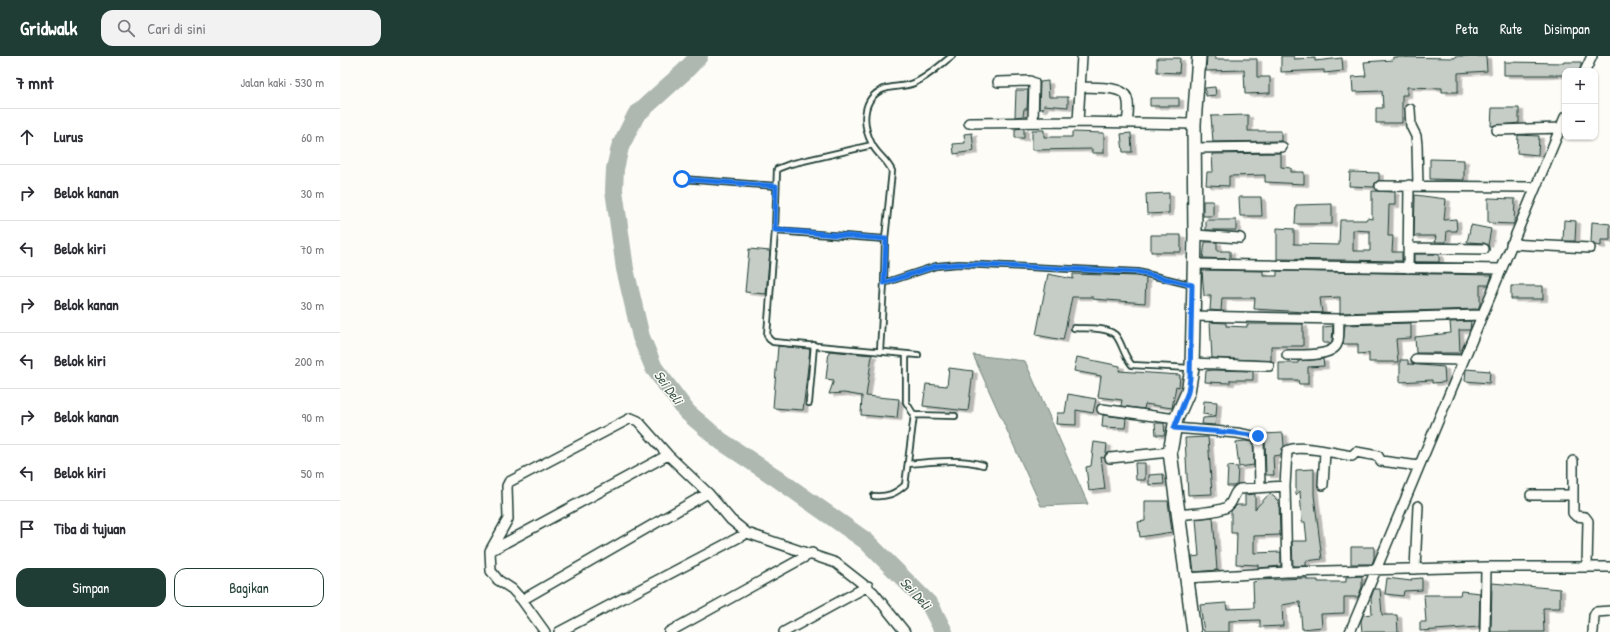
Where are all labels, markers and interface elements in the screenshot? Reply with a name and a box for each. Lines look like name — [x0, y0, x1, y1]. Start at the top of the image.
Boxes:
search box — [101, 10, 381, 46]
text: Gridwalk — [20, 15, 77, 41]
icon: search — [115, 17, 137, 39]
text: Cari di sini — [147, 18, 206, 39]
text: Peta — [1455, 19, 1478, 38]
text: Rute — [1500, 19, 1522, 38]
text: Disimpan — [1544, 19, 1590, 38]
map controls — [1562, 68, 1598, 140]
button: + — [1562, 68, 1598, 104]
text: 7 mnt — [16, 71, 53, 94]
text: Jalan kaki · 530 m — [240, 73, 324, 91]
button: − — [1562, 104, 1598, 140]
icon: ahead — [16, 126, 38, 148]
text: Lurus — [54, 126, 83, 147]
text: 60 m — [301, 128, 324, 146]
route start — [673, 170, 691, 188]
icon: right — [16, 182, 38, 204]
text: Belok kanan — [54, 182, 119, 203]
text: 30 m — [301, 184, 324, 202]
icon: left — [16, 238, 38, 260]
text: Belok kiri — [54, 238, 106, 259]
text: 70 m — [300, 240, 324, 258]
icon: right — [16, 294, 38, 316]
text: Belok kanan — [54, 294, 119, 315]
text: 30 m — [301, 296, 324, 314]
icon: left — [16, 350, 38, 372]
text: Belok kiri — [54, 350, 106, 371]
text: 200 m — [294, 352, 324, 370]
water label: Sei Deli — [650, 366, 689, 409]
icon: right — [16, 406, 38, 428]
text: Belok kanan — [54, 406, 119, 427]
text: 90 m — [302, 408, 324, 426]
route end — [1249, 427, 1267, 445]
icon: left — [16, 462, 38, 484]
text: Belok kiri — [54, 462, 106, 483]
text: 50 m — [301, 464, 324, 482]
icon: arrive — [16, 518, 38, 540]
text: Tiba di tujuan — [54, 518, 126, 539]
button: Simpan — [16, 568, 166, 607]
button: Bagikan — [174, 568, 324, 607]
water label: Sei Deli — [896, 573, 937, 615]

